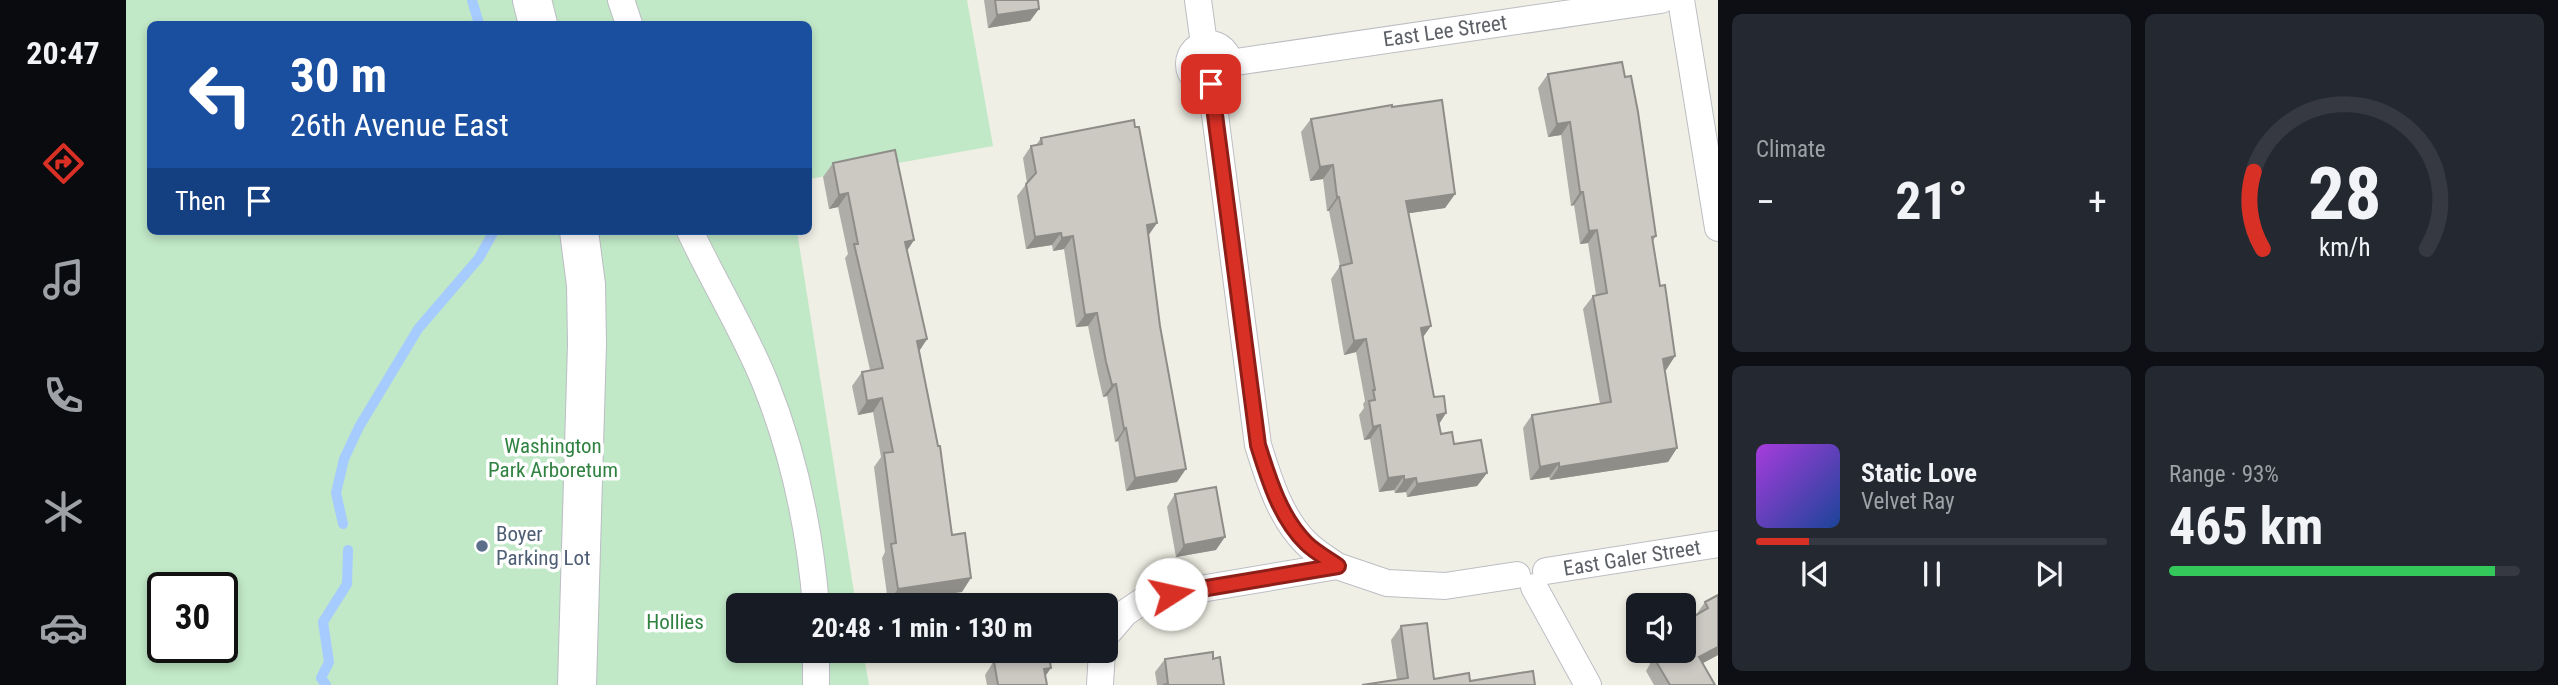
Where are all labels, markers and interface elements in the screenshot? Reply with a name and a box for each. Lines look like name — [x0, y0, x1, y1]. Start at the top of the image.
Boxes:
street label: East Lee Street — [1382, 10, 1508, 52]
text: 20:47 — [26, 34, 100, 72]
text: 30 m — [290, 47, 387, 104]
icon: left — [175, 49, 266, 140]
pin — [1181, 54, 1241, 114]
icon: arrive — [1192, 65, 1230, 103]
text: 26th Avenue East — [290, 106, 509, 144]
text: Climate — [1756, 136, 1826, 163]
icon: directions — [39, 139, 88, 188]
text: 28 — [2308, 151, 2381, 237]
text: 21° — [1895, 171, 1968, 232]
text: − — [1756, 180, 1775, 224]
text: + — [2088, 180, 2107, 224]
icon: arrive — [240, 182, 278, 220]
text: Then — [175, 186, 226, 216]
text: km/h — [2319, 233, 2370, 262]
icon: music — [39, 255, 88, 304]
icon: phone — [39, 371, 88, 420]
park label: Washington Park Arboretum — [488, 434, 618, 482]
text: Static Love — [1861, 458, 1977, 488]
text: Range · 93% — [2169, 461, 2279, 488]
icon: climate — [39, 487, 88, 536]
text: Velvet Ray — [1861, 488, 1955, 515]
text: 465 km — [2169, 496, 2323, 557]
place label: Boyer Parking Lot — [496, 522, 590, 570]
street label: East Galer Street — [1562, 535, 1702, 581]
marker: Boyer Parking Lot — [474, 538, 490, 554]
icon: previous — [1796, 555, 1834, 593]
icon: pause — [1913, 555, 1951, 593]
icon: next — [2030, 555, 2068, 593]
position arrow — [1134, 557, 1208, 631]
speed limit sign: 30 — [147, 572, 238, 663]
map controls — [1626, 593, 1696, 663]
button: sound — [1626, 593, 1696, 663]
icon: car — [39, 603, 88, 652]
park label: Hollies — [646, 610, 704, 634]
text: 20:48 · 1 min · 130 m — [812, 613, 1032, 643]

